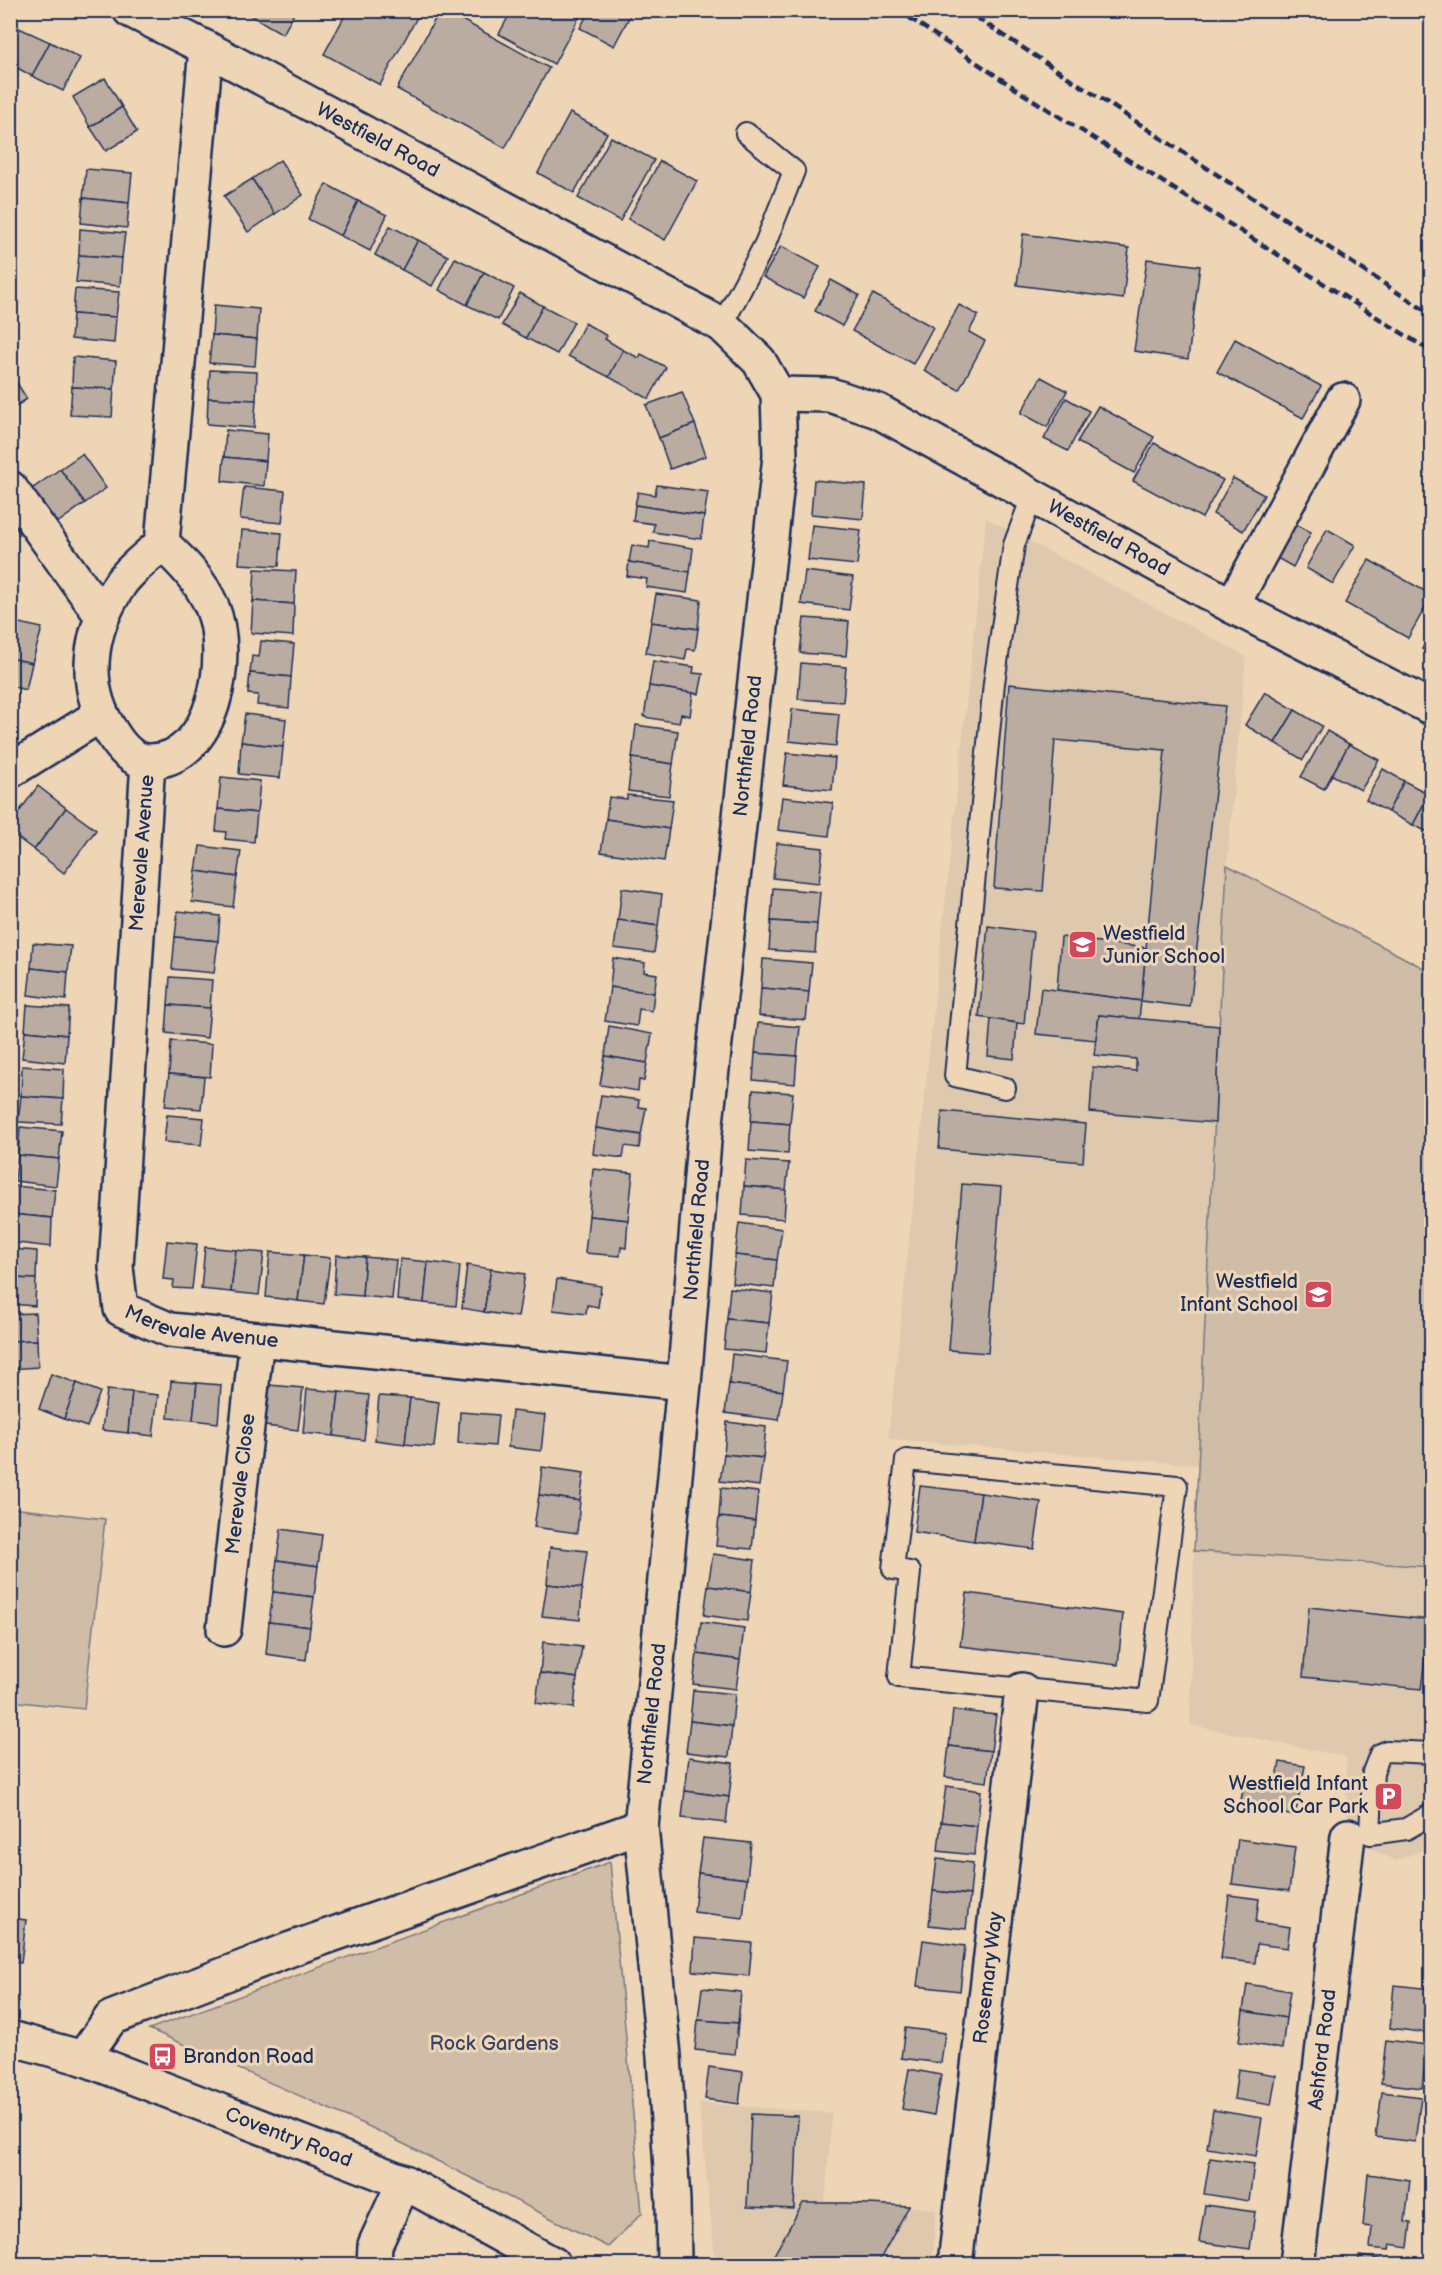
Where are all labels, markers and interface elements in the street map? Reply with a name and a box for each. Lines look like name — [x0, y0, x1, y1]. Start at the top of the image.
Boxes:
street label: Westfield Road — [312, 97, 444, 183]
street label: Westfield Road — [1043, 495, 1174, 581]
street label: Northfield Road — [729, 674, 767, 818]
street label: Merevale Avenue — [125, 774, 159, 932]
place label: Westfield Junior School — [1103, 922, 1225, 969]
school or university icon: Westfield Junior School — [1066, 929, 1098, 961]
street label: Northfield Road — [679, 1158, 715, 1302]
place label: Westfield Infant School — [1180, 1270, 1298, 1317]
school or university icon: Westfield Infant School — [1303, 1278, 1335, 1310]
street label: Merevale Avenue — [121, 1300, 280, 1353]
street label: Merevale Close — [221, 1412, 260, 1556]
street label: Northfield Road — [633, 1642, 671, 1786]
place label: Westfield Infant School Car Park — [1223, 1772, 1368, 1819]
parking icon: Westfield Infant School Car Park — [1373, 1780, 1405, 1812]
street label: Rosemary Way — [969, 1910, 1008, 2046]
street label: Ashford Road — [1303, 1988, 1342, 2111]
park label: Rock Gardens — [429, 2032, 559, 2056]
bus stop icon: Brandon Road — [146, 2041, 178, 2073]
place label: Brandon Road — [183, 2045, 314, 2069]
street label: Coventry Road — [222, 2102, 355, 2173]

